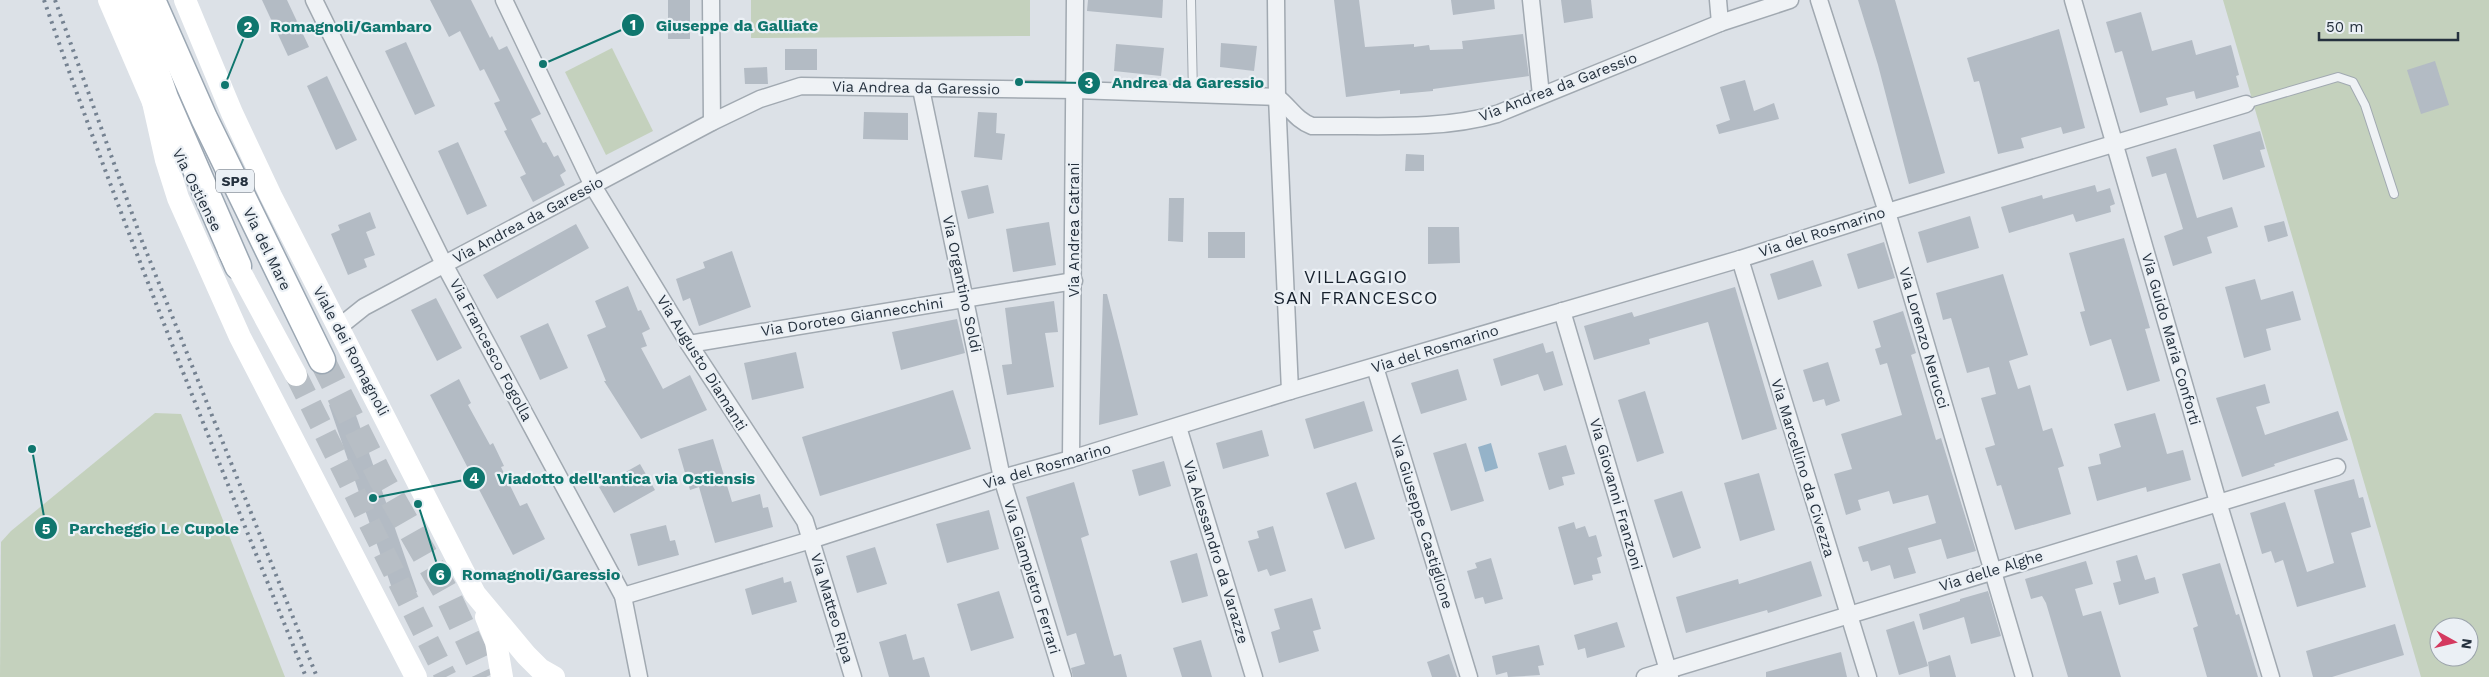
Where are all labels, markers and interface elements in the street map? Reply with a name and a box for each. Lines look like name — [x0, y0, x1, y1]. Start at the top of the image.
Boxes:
callout: Giuseppe da Galliate — [620, 9, 828, 40]
scale bar — [2319, 10, 2458, 42]
callout: Romagnoli/Gambaro — [235, 11, 442, 42]
text: 1 — [630, 16, 636, 34]
text: Giuseppe da Galliate — [656, 16, 818, 35]
text: Romagnoli/Gambaro — [270, 17, 432, 36]
text: 2 — [244, 18, 253, 36]
text: 50 m — [2326, 18, 2363, 36]
street label: Via Andrea da Garessio — [1476, 48, 1640, 126]
callout: Andrea da Garessio — [1077, 67, 1274, 98]
text: Andrea da Garessio — [1112, 73, 1265, 92]
text: 3 — [1085, 74, 1094, 92]
street label: Via Andrea da Garessio — [832, 78, 1000, 98]
street label: Via Ostiense — [168, 145, 226, 235]
street label: Via Andrea Catrani — [1065, 162, 1083, 298]
road number: SP8 — [216, 170, 254, 192]
street label: Via Andrea da Garessio — [450, 173, 606, 267]
street label: Via del Rosmarino — [1756, 203, 1888, 261]
street label: Via del Mare — [239, 205, 295, 293]
street label: Via Organtino Soldi — [939, 214, 985, 354]
street label: Via Guido Maria Conforti — [2138, 251, 2204, 427]
street label: Via Lorenzo Nerucci — [1895, 265, 1953, 411]
district label: VILLAGGIO SAN FRANCESCO — [1274, 266, 1438, 308]
street label: Via Francesco Fogolla — [446, 276, 536, 425]
street label: Viale dei Romagnoli — [309, 283, 393, 419]
street label: Via Augusto Diamanti — [653, 292, 751, 434]
street label: Via Doroteo Giannecchini — [759, 294, 945, 340]
street label: Via del Rosmarino — [1369, 321, 1501, 377]
street label: Via Marcellino da Civezza — [1767, 377, 1839, 560]
street label: Via Giovanni Franzoni — [1586, 416, 1646, 572]
street label: Via Giuseppe Castiglione — [1387, 433, 1457, 611]
street label: Via del Rosmarino — [981, 439, 1113, 493]
street label: Via Alessandro da Varazze — [1179, 458, 1253, 646]
callout: Viadotto dell'antica via Ostiensis — [461, 463, 765, 494]
text: 4 — [469, 469, 479, 487]
text: Viadotto dell'antica via Ostiensis — [497, 469, 756, 488]
street label: Via Giampietro Ferrari — [1000, 498, 1064, 656]
callout: Parcheggio Le Cupole — [34, 513, 249, 544]
text: Parcheggio Le Cupole — [69, 519, 239, 538]
text: 5 — [42, 520, 51, 538]
street label: Via delle Alghe — [1937, 547, 2045, 595]
street label: Via Matteo Ripa — [807, 551, 857, 666]
callout: Romagnoli/Garessio — [427, 559, 631, 590]
text: Romagnoli/Garessio — [462, 565, 621, 584]
text: 6 — [435, 566, 445, 584]
north arrow — [2429, 617, 2479, 667]
text: N — [2458, 638, 2476, 650]

